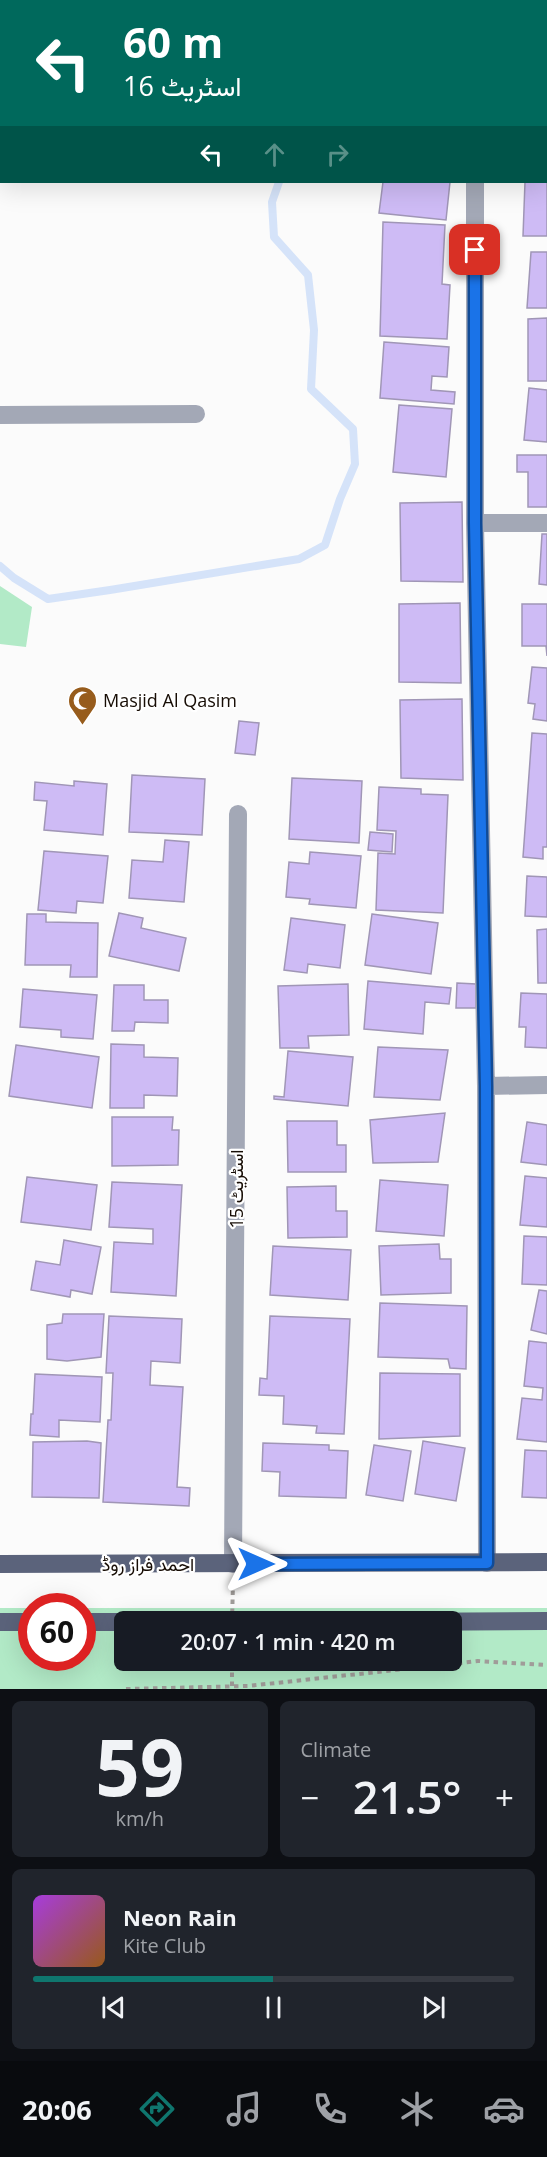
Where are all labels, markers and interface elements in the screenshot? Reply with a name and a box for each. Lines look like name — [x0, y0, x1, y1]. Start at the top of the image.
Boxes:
text: 60 m — [123, 13, 223, 70]
icon: left — [24, 24, 102, 102]
text: اسٹریٹ 16 — [123, 67, 242, 104]
icon: left — [195, 138, 228, 171]
icon: ahead — [258, 138, 291, 171]
icon: right — [321, 138, 354, 171]
pin — [449, 224, 500, 275]
icon: arrive — [458, 233, 491, 266]
mosque icon: Masjid Al Qasim — [66, 684, 98, 726]
place label: Masjid Al Qasim — [103, 688, 237, 712]
street label: اسٹریٹ 15 — [224, 1150, 248, 1229]
position arrow — [224, 1532, 288, 1596]
street label: احمد فراز روڈ — [102, 1552, 194, 1576]
speed limit sign: 60 — [18, 1593, 96, 1671]
text: 20:07 · 1 min · 420 m — [180, 1626, 396, 1656]
text: 59 — [95, 1713, 184, 1819]
text: Climate — [301, 1736, 371, 1763]
text: 21.5° — [353, 1766, 462, 1827]
text: − — [301, 1775, 319, 1820]
text: + — [495, 1775, 514, 1820]
text: km/h — [115, 1805, 164, 1832]
text: Neon Rain — [123, 1902, 237, 1932]
text: Kite Club — [123, 1932, 206, 1959]
icon: previous — [97, 1991, 130, 2024]
icon: pause — [257, 1991, 290, 2024]
icon: next — [417, 1991, 450, 2024]
icon: directions — [136, 2088, 178, 2130]
icon: music — [223, 2088, 265, 2130]
icon: phone — [309, 2088, 351, 2130]
icon: climate — [396, 2088, 438, 2130]
icon: car — [483, 2088, 525, 2130]
text: 20:06 — [22, 2091, 92, 2128]

